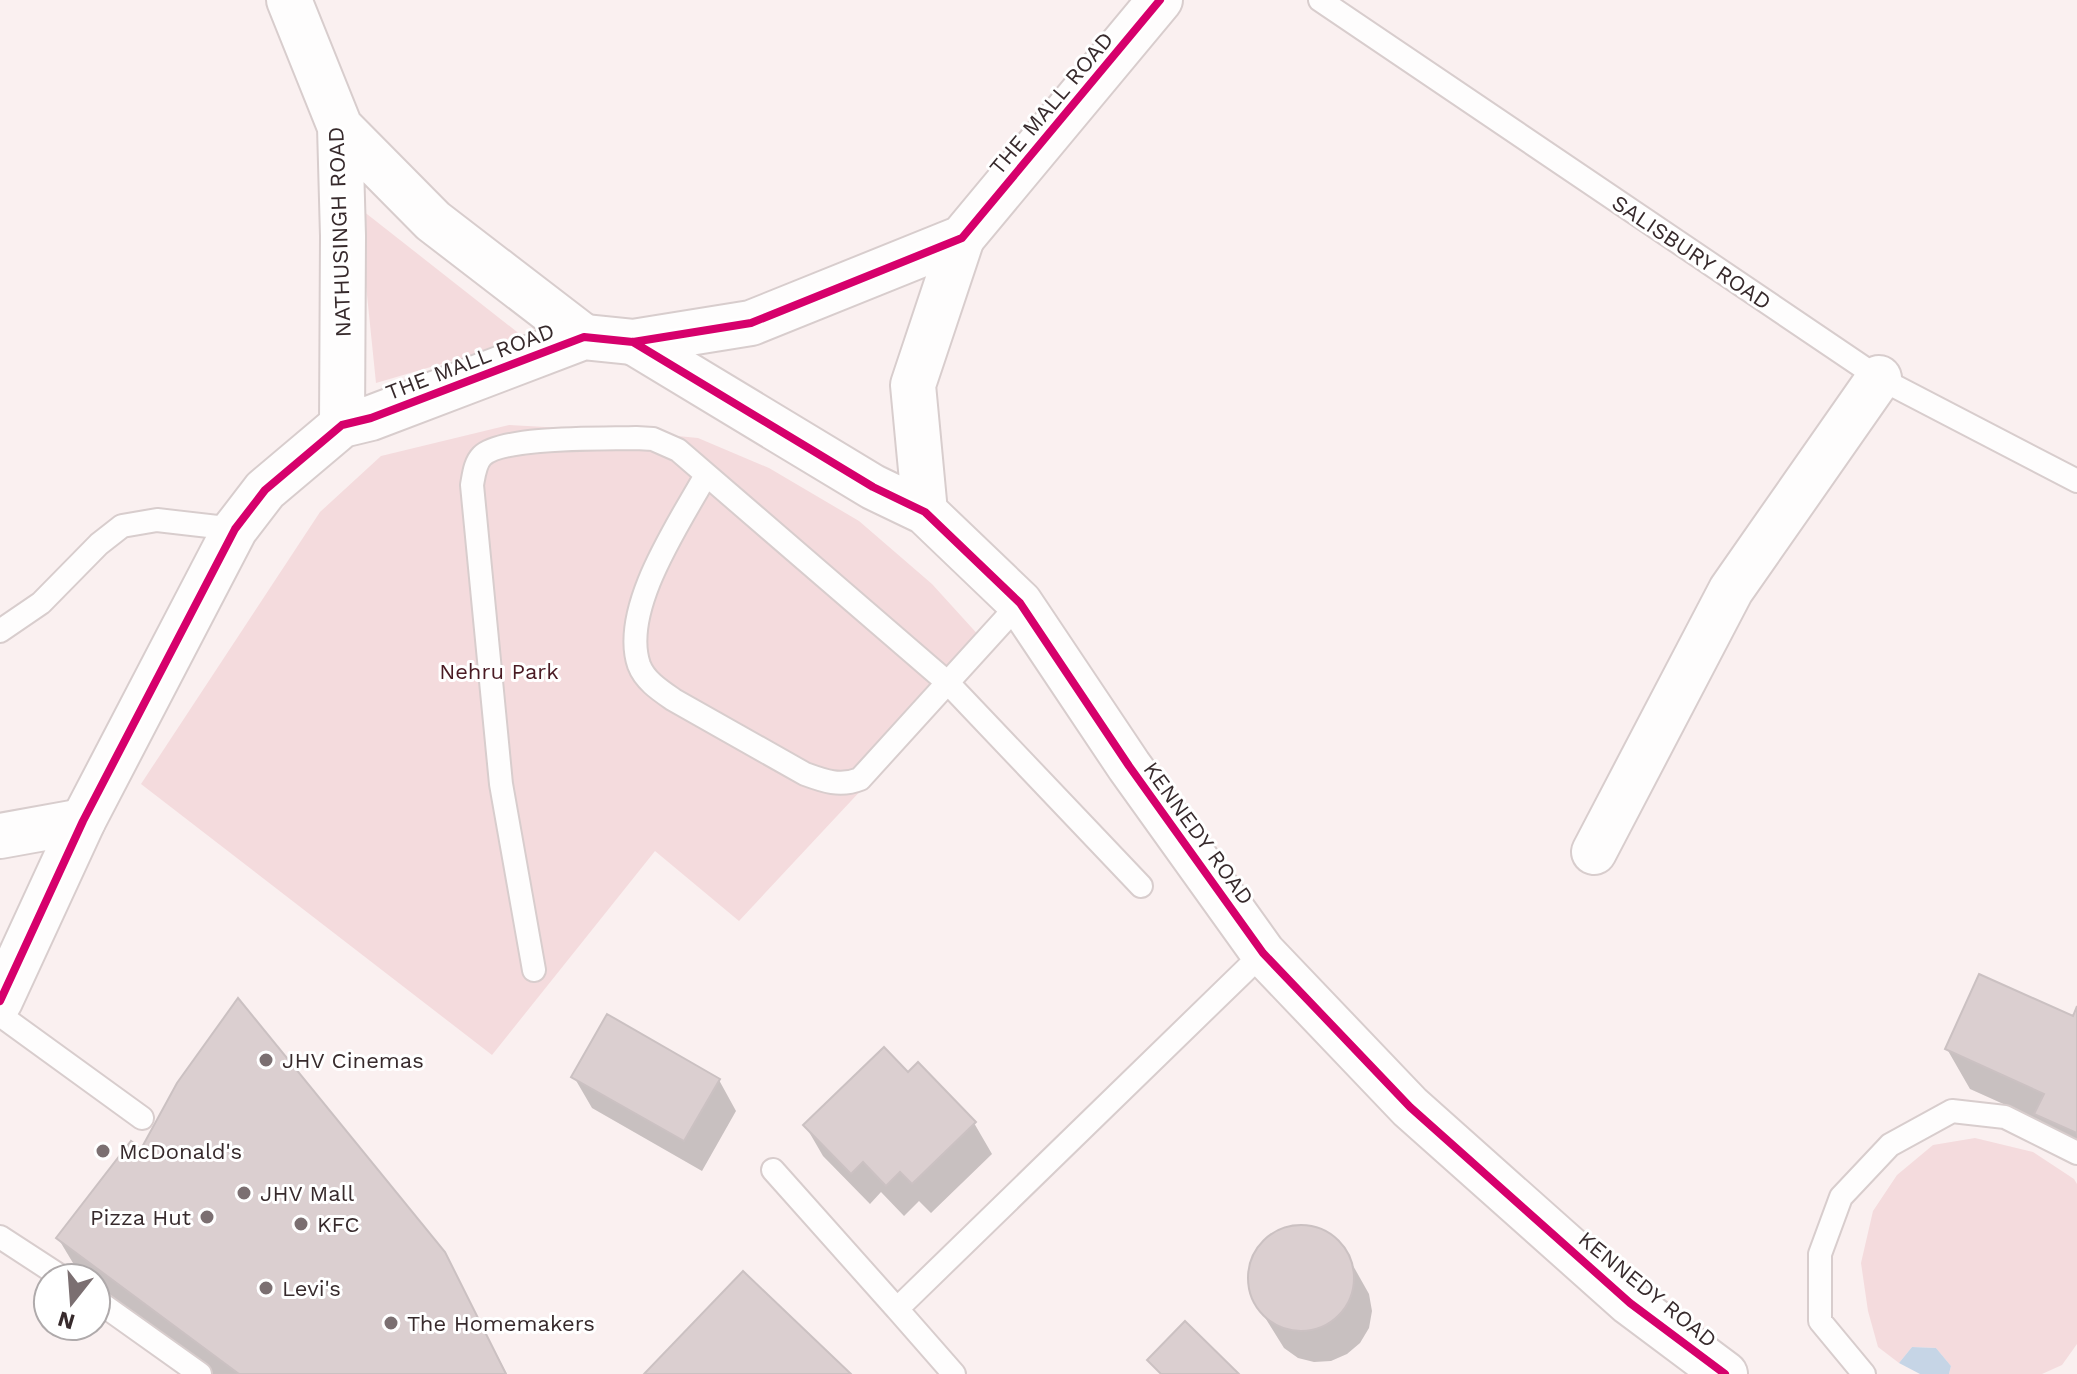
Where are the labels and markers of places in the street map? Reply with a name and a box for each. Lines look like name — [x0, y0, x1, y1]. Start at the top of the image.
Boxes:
place label: JHV Cinemas — [282, 1048, 424, 1073]
marker: JHV Cinemas — [257, 1051, 275, 1069]
place label: McDonald's — [119, 1139, 242, 1164]
marker: McDonald's — [94, 1142, 112, 1160]
place label: JHV Mall — [260, 1181, 354, 1206]
marker: JHV Mall — [235, 1184, 253, 1202]
place label: Pizza Hut — [90, 1205, 191, 1230]
marker: Pizza Hut — [198, 1208, 216, 1226]
place label: KFC — [317, 1212, 360, 1237]
marker: KFC — [292, 1215, 310, 1233]
place label: Levi's — [282, 1276, 341, 1301]
marker: Levi's — [257, 1279, 275, 1297]
place label: The Homemakers — [407, 1311, 595, 1336]
marker: The Homemakers — [382, 1314, 400, 1332]

